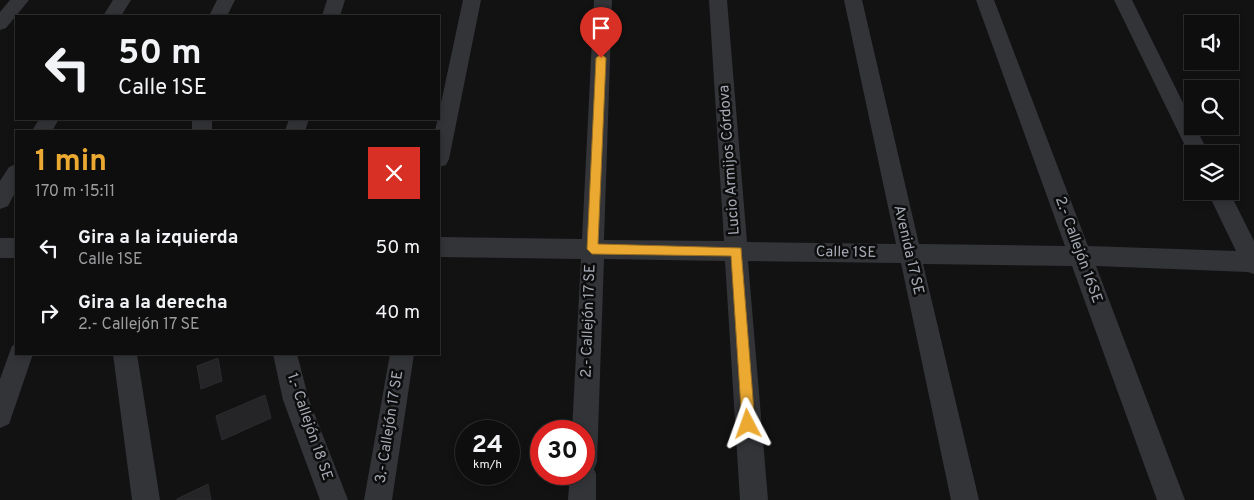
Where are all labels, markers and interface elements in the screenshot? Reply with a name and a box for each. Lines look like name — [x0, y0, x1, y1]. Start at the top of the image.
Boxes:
pin — [580, 7, 622, 58]
icon: arrive — [587, 14, 615, 42]
map controls — [1184, 15, 1239, 200]
button: sound — [1184, 15, 1239, 70]
text: 50 m — [118, 32, 202, 76]
icon: left — [35, 35, 100, 100]
text: Calle 1SE — [118, 75, 207, 102]
button: search — [1184, 80, 1239, 135]
street label: Lucio Armijos Córdova — [715, 84, 745, 236]
text: 1 min — [35, 144, 107, 181]
button: layers — [1184, 145, 1239, 200]
button: close — [368, 147, 420, 199]
text: 170 m · 15:11 — [35, 182, 115, 202]
street label: 2.- Callejón 16SE — [1050, 194, 1106, 306]
street label: Avenida 17 SE — [888, 203, 928, 297]
text: Gira a la izquierda — [78, 226, 238, 250]
icon: left — [35, 234, 63, 262]
text: 50 m — [375, 236, 420, 260]
street label: Calle 1SE — [816, 243, 876, 263]
text: Calle 1SE — [78, 250, 143, 270]
street label: 2.- Callejón 17 SE — [578, 264, 600, 378]
text: Gira a la derecha — [78, 291, 228, 315]
icon: right — [35, 299, 63, 327]
text: 40 m — [375, 301, 420, 325]
text: 2.- Callejón 17 SE — [78, 315, 200, 335]
street label: 3.- Callejón 17 SE — [372, 369, 408, 485]
street label: 1.- Callejón 18 SE — [282, 371, 336, 483]
position arrow — [721, 397, 773, 449]
speed limit sign: 30 — [530, 420, 595, 485]
text: 24 — [472, 430, 503, 462]
text: km/h — [473, 457, 502, 473]

